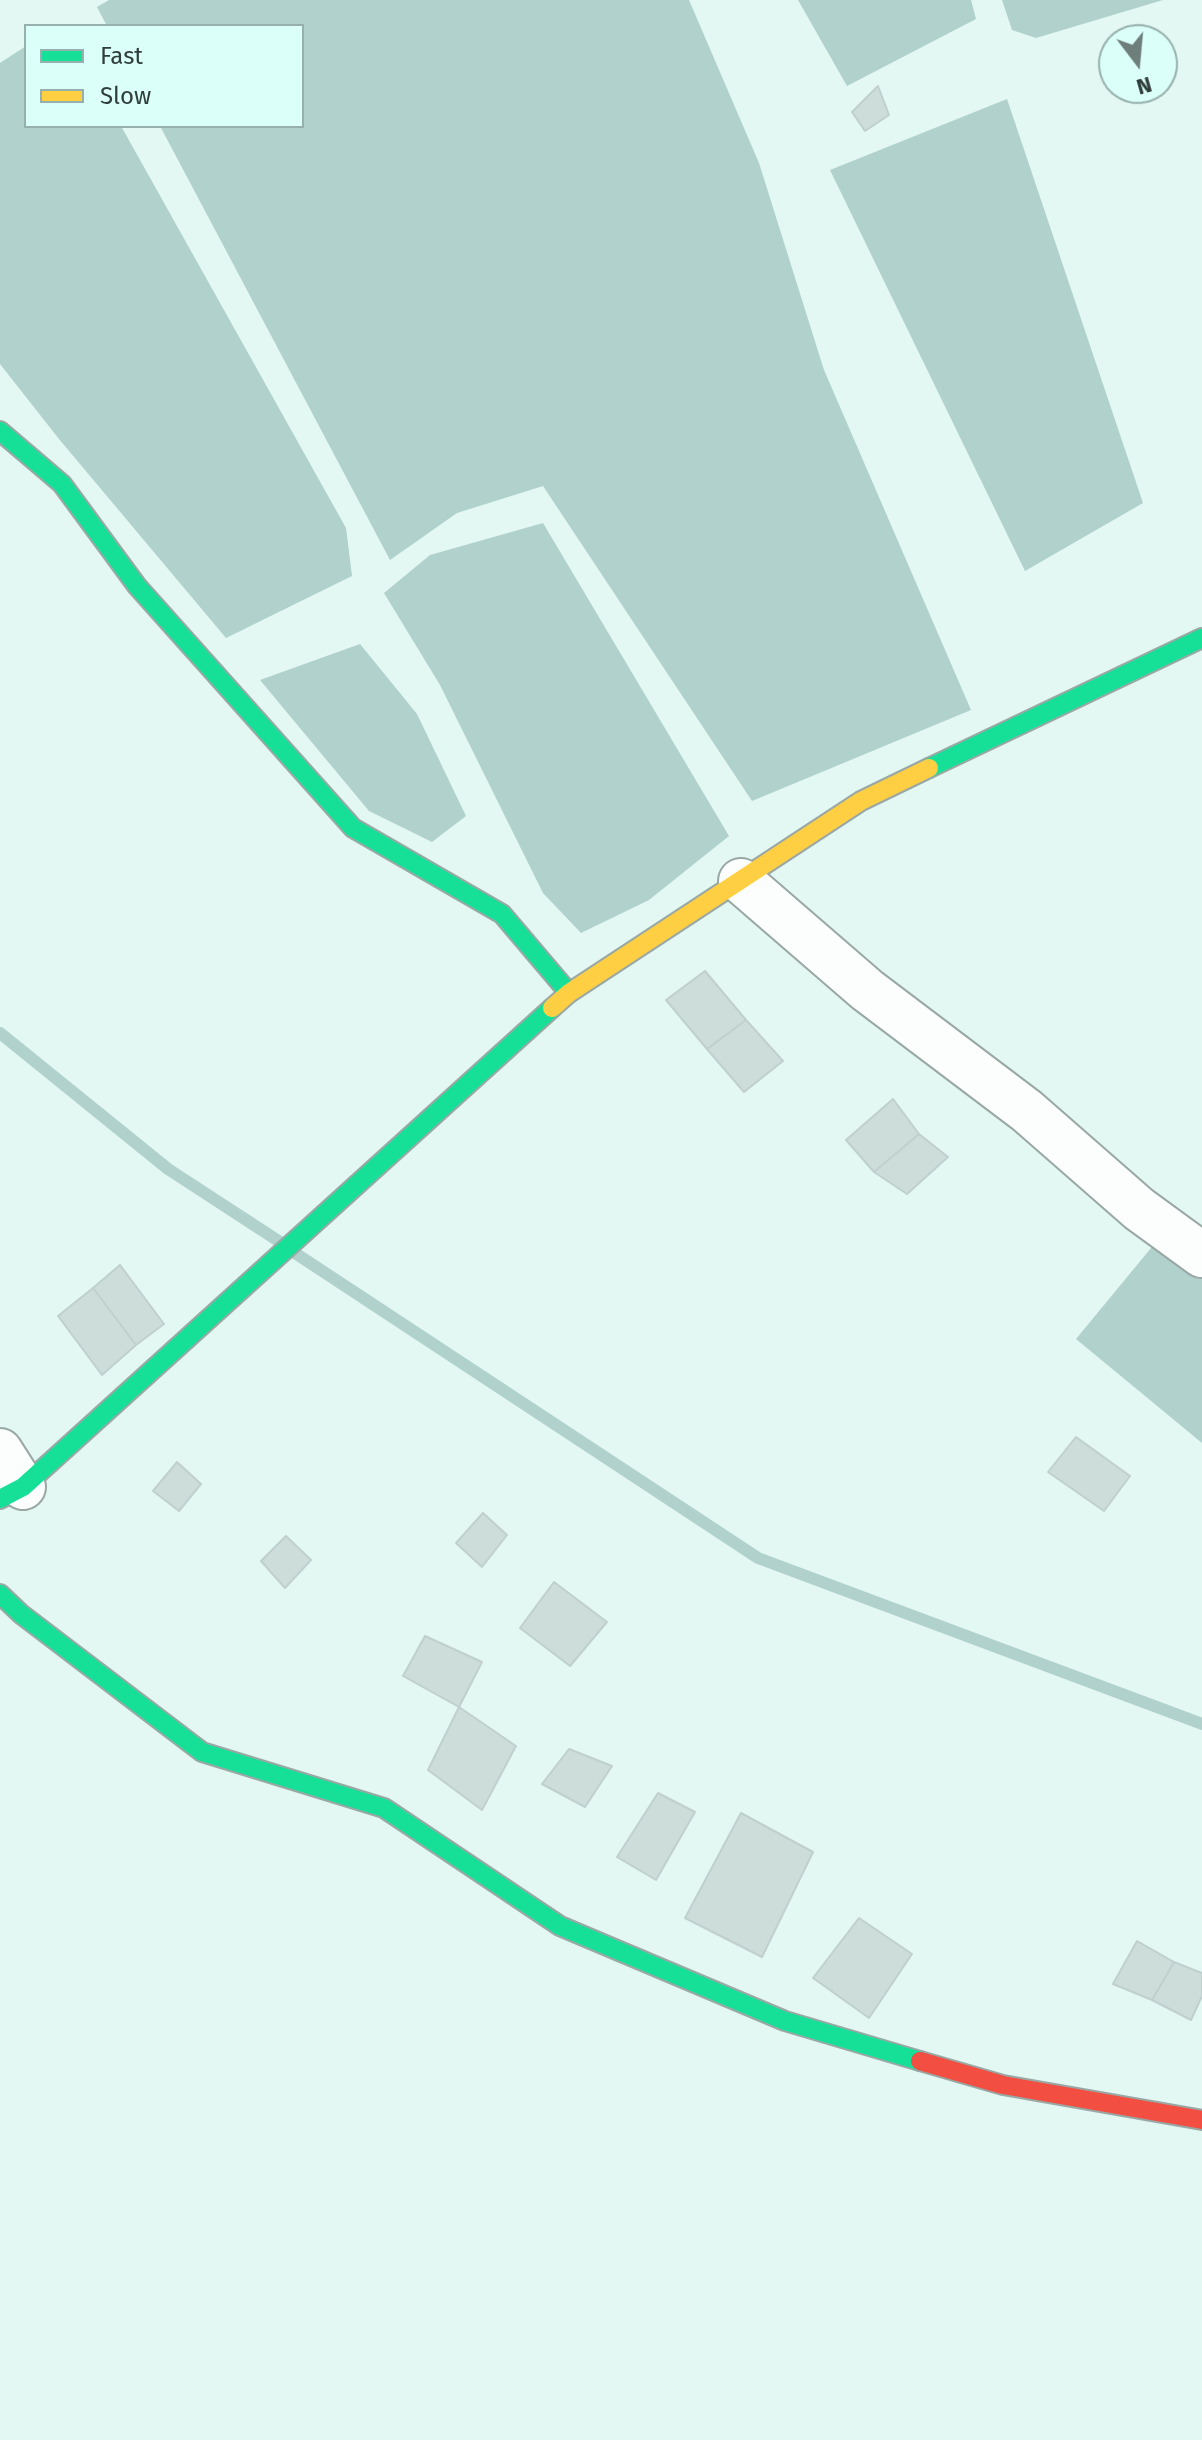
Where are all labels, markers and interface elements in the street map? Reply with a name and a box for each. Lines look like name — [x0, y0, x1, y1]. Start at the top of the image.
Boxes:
legend — [24, 24, 304, 128]
north arrow — [1098, 24, 1178, 104]
text: Fast — [100, 42, 143, 70]
text: N — [1133, 71, 1155, 101]
text: Slow — [100, 82, 151, 110]

